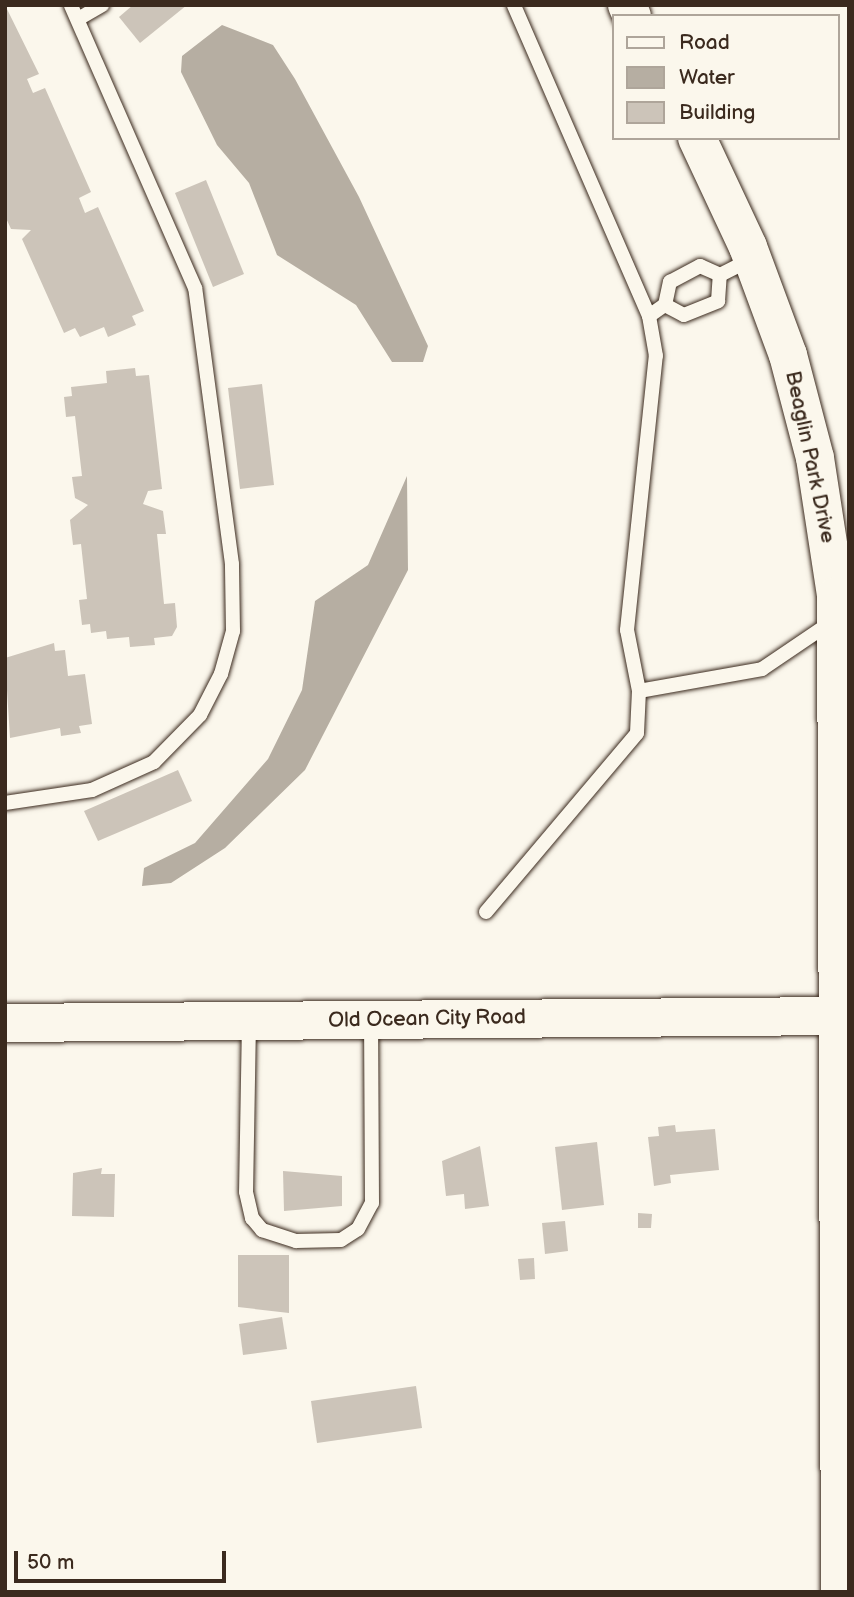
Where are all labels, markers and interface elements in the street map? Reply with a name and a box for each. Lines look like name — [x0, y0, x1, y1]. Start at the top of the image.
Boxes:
legend — [612, 14, 840, 140]
text: Road — [679, 30, 730, 55]
text: Water — [679, 65, 735, 90]
text: Building — [679, 100, 755, 125]
street label: Beaglin Park Drive — [779, 369, 841, 545]
street label: Old Ocean City Road — [327, 1005, 527, 1033]
scale bar — [18, 1538, 229, 1582]
text: 50 m — [27, 1550, 74, 1575]

